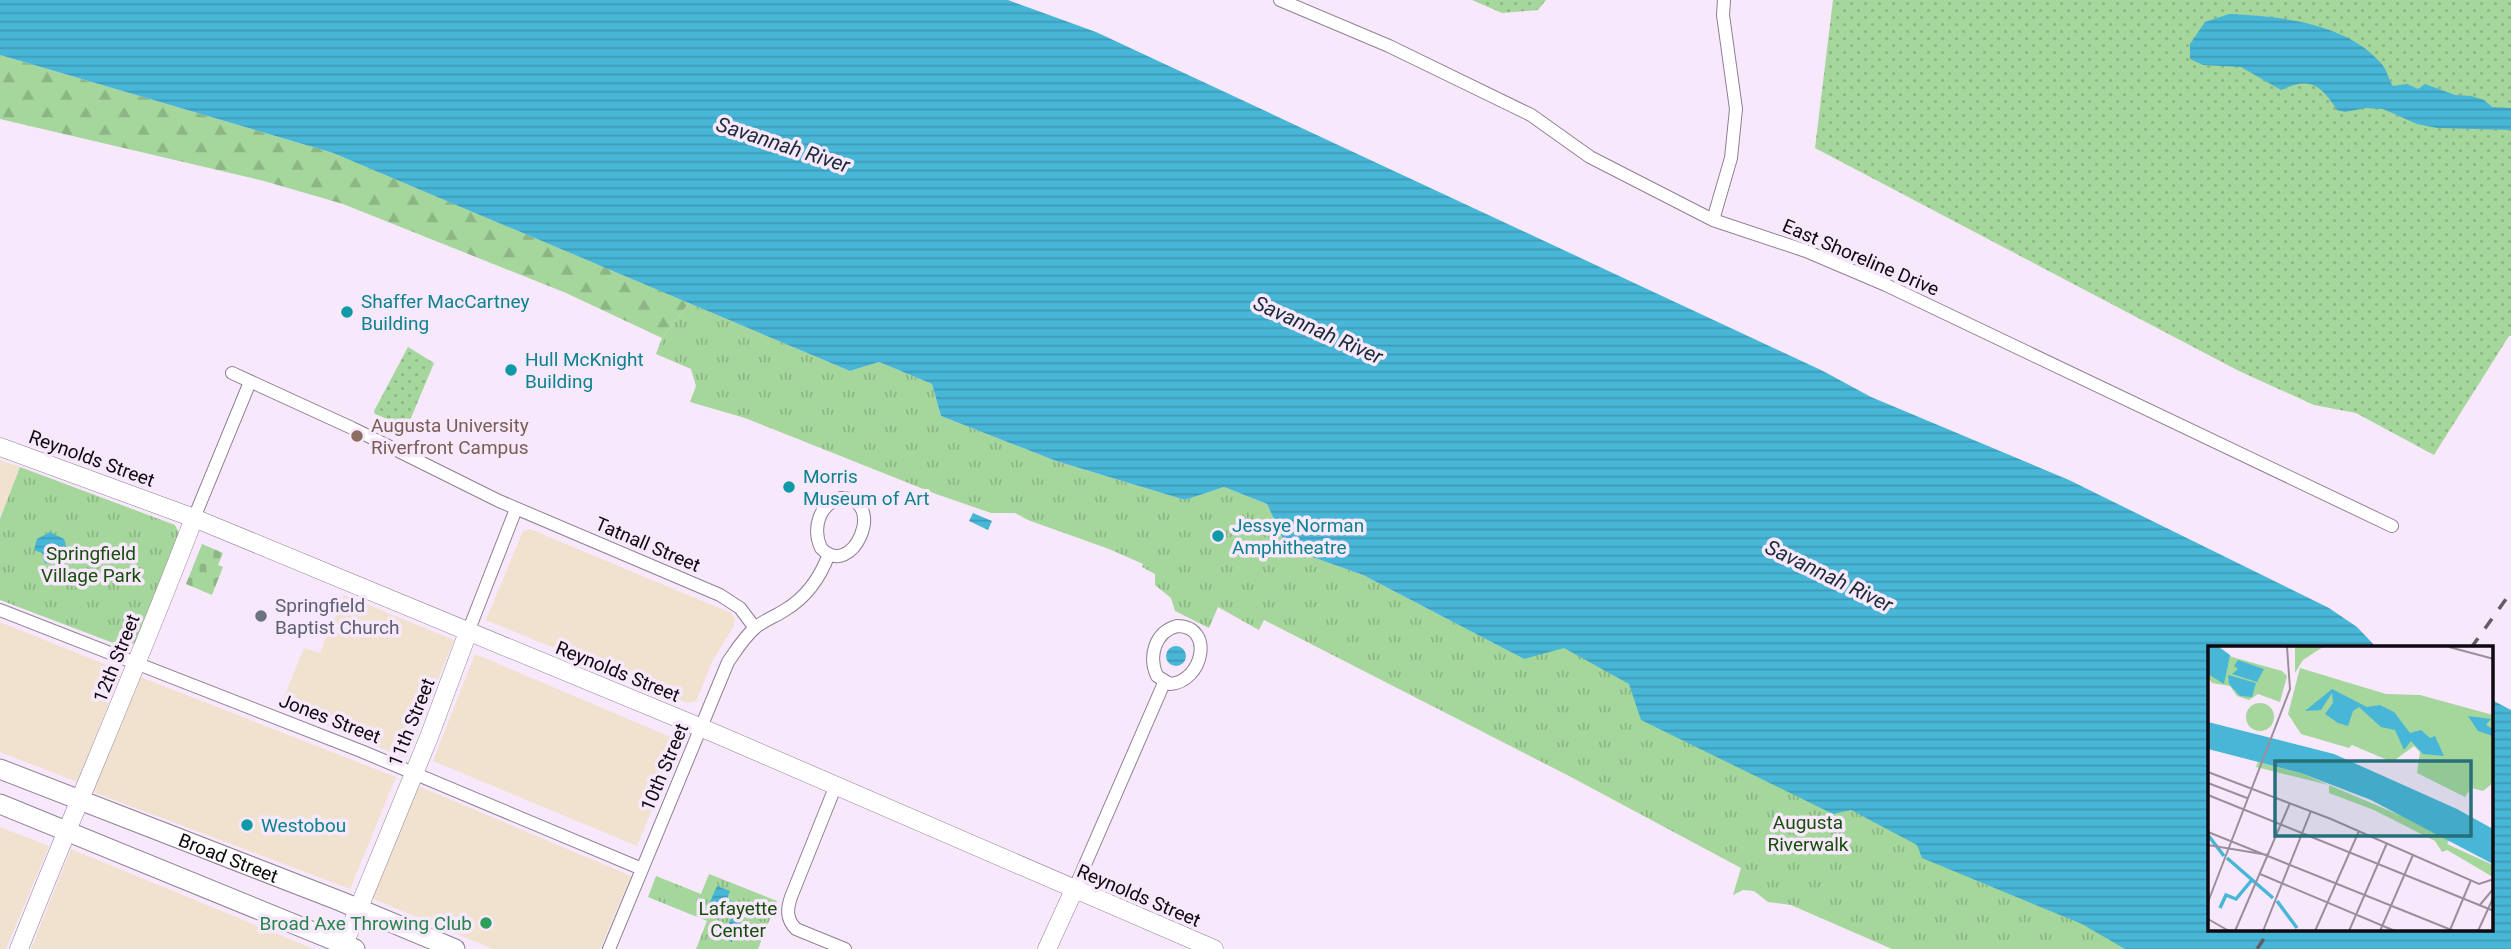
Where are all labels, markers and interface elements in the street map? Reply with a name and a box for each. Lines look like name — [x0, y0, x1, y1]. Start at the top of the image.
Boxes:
water label: Savannah River — [713, 112, 854, 178]
street label: East Shoreline Drive — [1779, 214, 1943, 301]
place label: Shaffer MacCartney Building — [361, 290, 529, 335]
water label: Savannah River — [1250, 291, 1387, 370]
marker: Shaffer MacCartney Building — [339, 304, 355, 320]
place label: Hull McKnight Building — [525, 348, 644, 393]
marker: Hull McKnight Building — [503, 362, 519, 378]
place label: Augusta University Riverfront Campus — [371, 414, 529, 459]
street label: Reynolds Street — [26, 425, 158, 492]
marker: Augusta University Riverfront Campus — [349, 428, 365, 444]
place label: Morris Museum of Art — [803, 465, 929, 510]
marker: Morris Museum of Art — [781, 479, 797, 495]
street label: Tatnall Street — [592, 512, 704, 577]
place label: Jessye Norman Amphitheatre — [1232, 514, 1364, 559]
marker: Jessye Norman Amphitheatre — [1210, 528, 1226, 544]
water label: Savannah River — [1761, 535, 1898, 618]
park label: Springfield Village Park — [41, 542, 141, 587]
place label: Springfield Baptist Church — [275, 594, 399, 639]
marker: Springfield Baptist Church — [253, 608, 269, 624]
street label: 12th Street — [88, 611, 145, 706]
street label: Reynolds Street — [552, 636, 683, 707]
inset map — [2208, 646, 2494, 932]
street label: 11th Street — [383, 675, 440, 770]
street label: Jones Street — [276, 689, 384, 748]
street label: 10th Street — [636, 720, 693, 814]
park label: Augusta Riverwalk — [1768, 811, 1849, 856]
place label: Westobou — [261, 814, 346, 837]
marker: Westobou — [239, 817, 255, 833]
street label: Broad Street — [175, 828, 281, 888]
street label: Reynolds Street — [1074, 859, 1204, 932]
park label: Lafayette Center — [699, 897, 777, 942]
place label: Broad Axe Throwing Club — [259, 912, 472, 935]
marker: Broad Axe Throwing Club — [478, 915, 494, 931]

